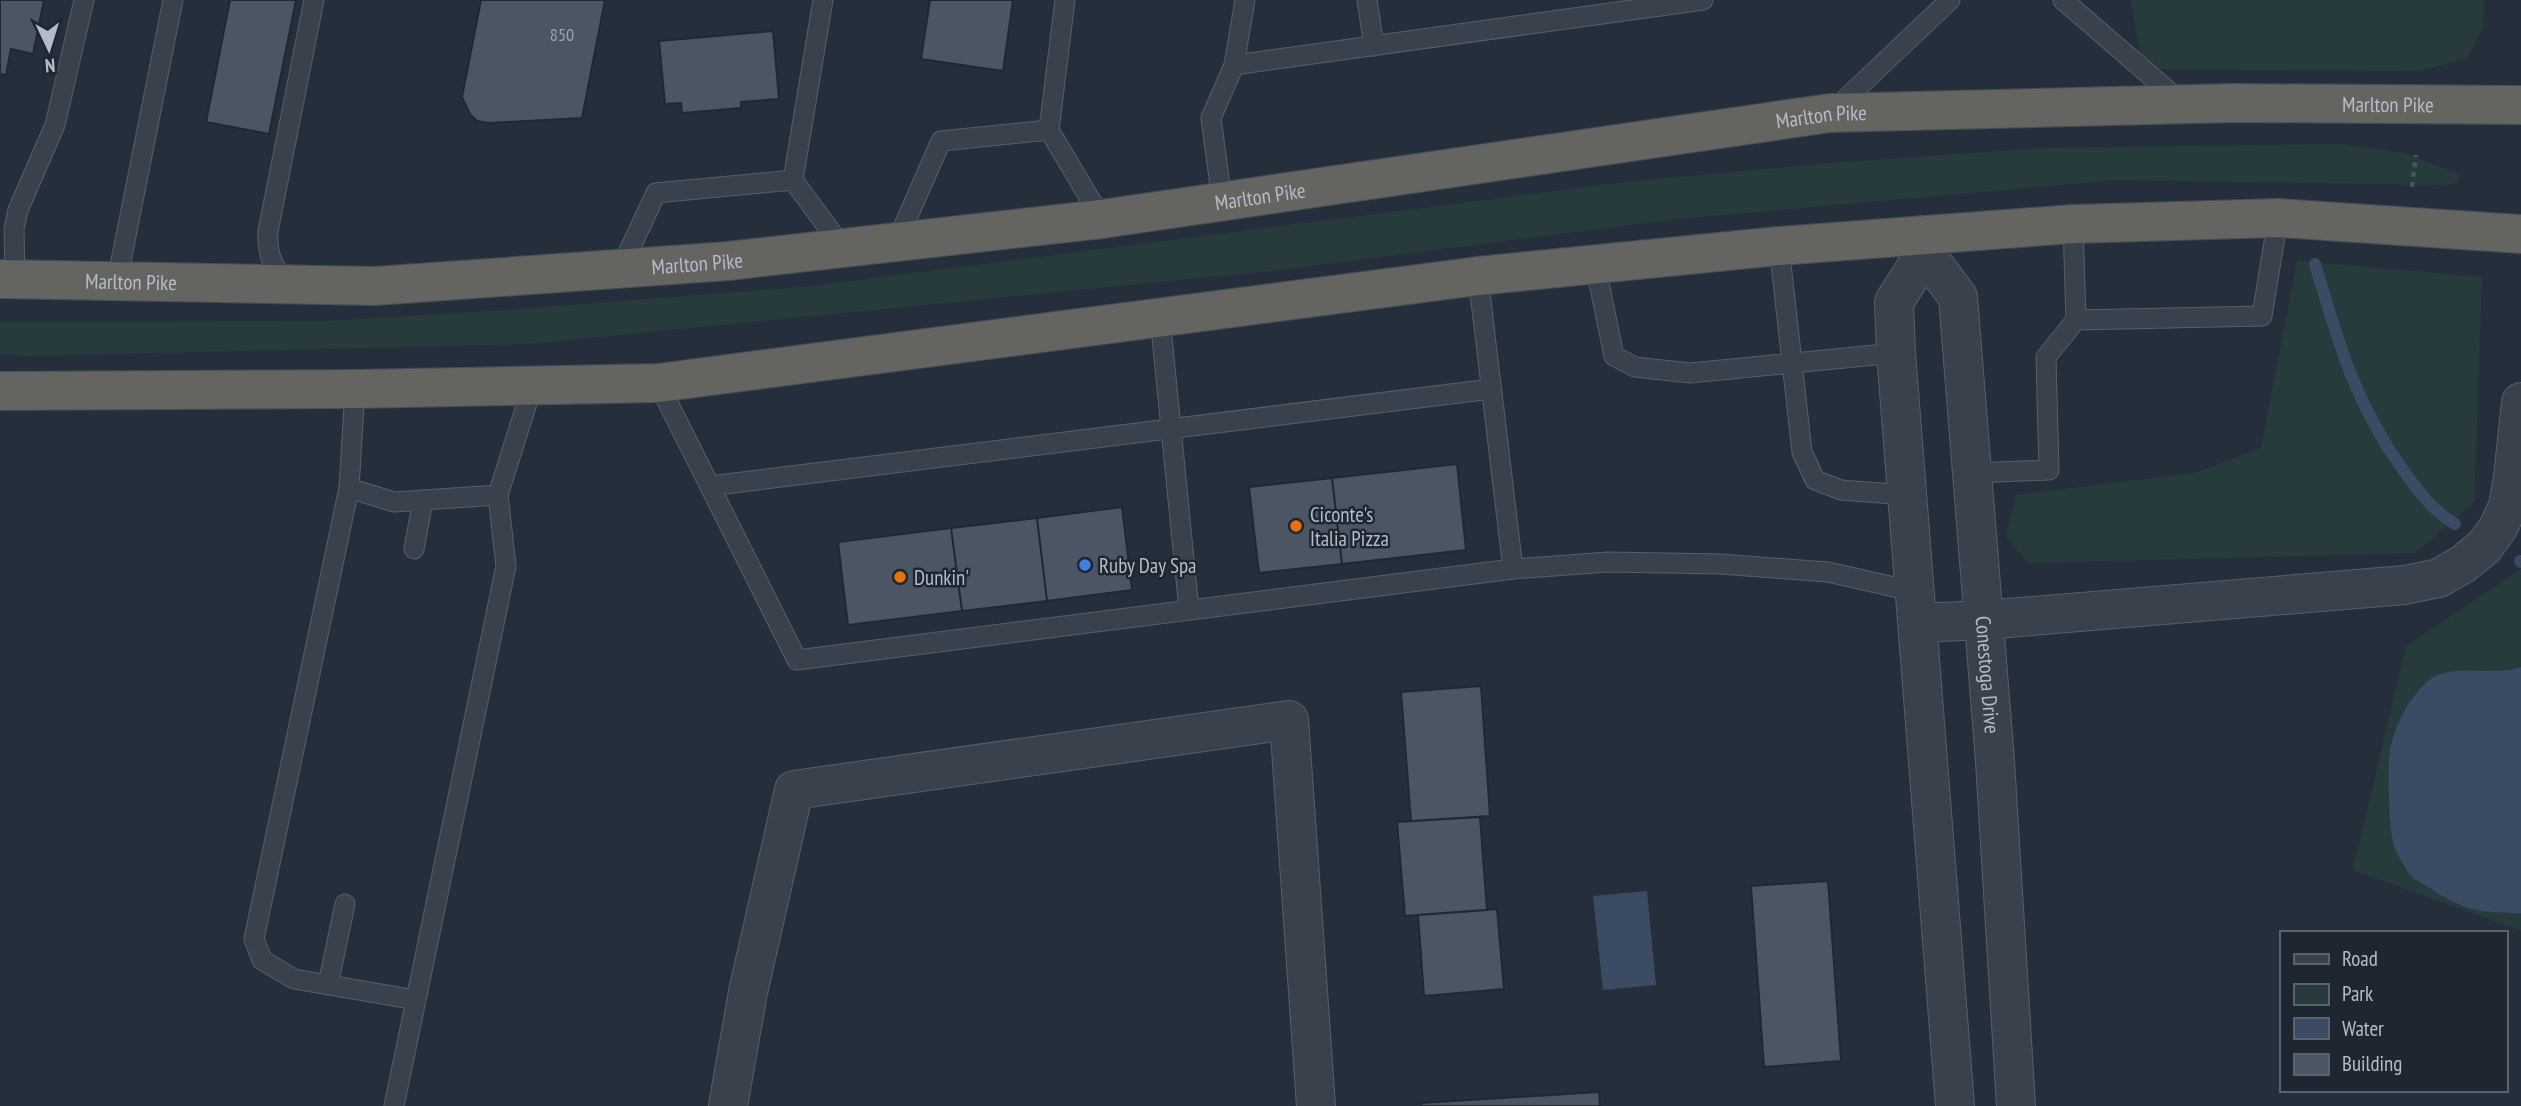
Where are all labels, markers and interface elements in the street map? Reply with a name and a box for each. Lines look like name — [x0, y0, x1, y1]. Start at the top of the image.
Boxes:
north arrow — [14, 14, 84, 84]
house number: 850 — [550, 23, 574, 46]
text: N — [44, 54, 56, 78]
street label: Marlton Pike — [2342, 90, 2434, 118]
street label: Marlton Pike — [1774, 99, 1867, 134]
street label: Marlton Pike — [1213, 176, 1307, 216]
street label: Marlton Pike — [651, 246, 744, 280]
street label: Marlton Pike — [85, 267, 177, 296]
place label: Ciconte's Italia Pizza — [1310, 501, 1389, 552]
marker: Ciconte's Italia Pizza — [1288, 518, 1304, 534]
place label: Ruby Day Spa — [1099, 552, 1197, 579]
marker: Ruby Day Spa — [1077, 557, 1093, 573]
place label: Dunkin' — [914, 564, 969, 591]
marker: Dunkin' — [892, 569, 908, 585]
street label: Conestoga Drive — [1970, 615, 2006, 735]
legend — [2280, 931, 2507, 1092]
text: Road — [2342, 945, 2378, 972]
text: Park — [2342, 980, 2373, 1007]
text: Water — [2342, 1015, 2384, 1042]
text: Building — [2342, 1050, 2402, 1077]

